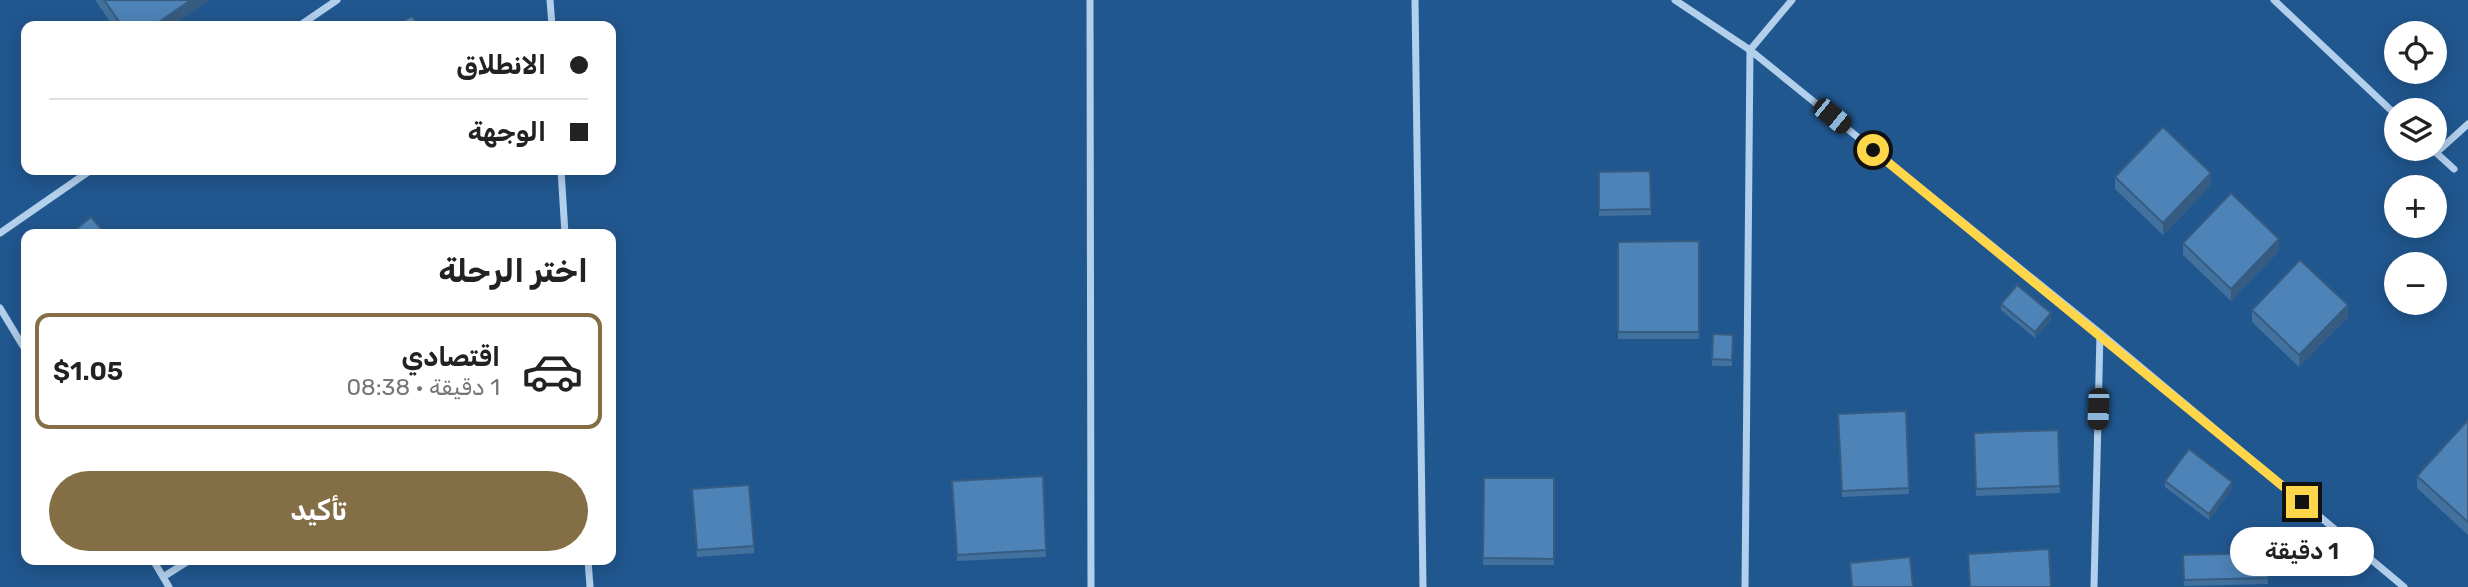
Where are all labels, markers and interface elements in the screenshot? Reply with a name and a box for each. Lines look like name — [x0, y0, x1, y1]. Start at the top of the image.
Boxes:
map controls — [2384, 21, 2447, 315]
button: locate — [2384, 21, 2447, 84]
text: الانطلاق — [456, 50, 546, 81]
car — [1810, 95, 1855, 137]
button: layers — [2384, 98, 2447, 161]
text: الوجهة — [468, 117, 546, 148]
route start — [1857, 134, 1889, 166]
button: + — [2384, 175, 2447, 238]
text: اختر الرحلة — [438, 252, 588, 290]
button: − — [2384, 252, 2447, 315]
icon: car — [521, 340, 584, 403]
text: اقتصادي — [401, 342, 500, 373]
text: $1.05 — [53, 356, 123, 387]
text: 1 دقيقة · 08:38 — [346, 373, 500, 401]
car — [2087, 388, 2110, 430]
button: تأكيد — [49, 471, 588, 551]
route end — [2286, 486, 2318, 518]
callout: 1 دقيقة — [2230, 526, 2374, 576]
text: 1 دقيقة — [2265, 537, 2339, 565]

